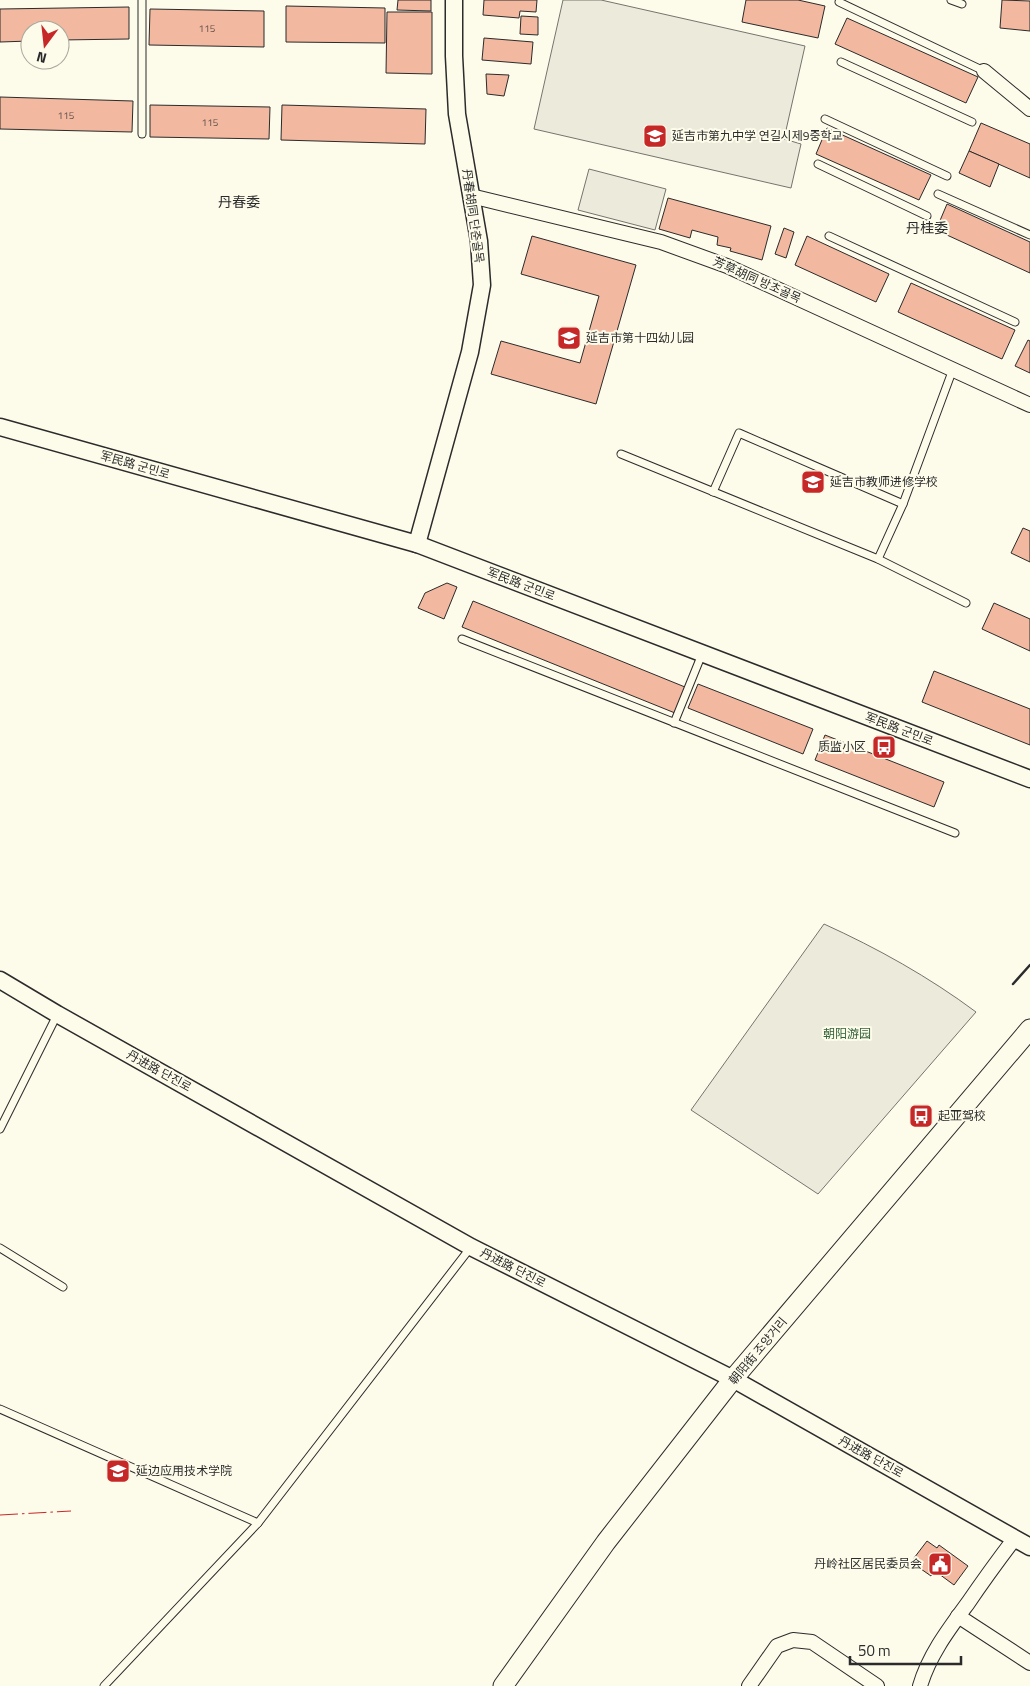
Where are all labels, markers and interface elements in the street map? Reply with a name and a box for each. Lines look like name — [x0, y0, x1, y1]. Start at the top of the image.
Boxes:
north arrow — [20, 20, 70, 70]
house number: 115 — [199, 21, 216, 36]
text: N — [34, 47, 49, 69]
house number: 115 — [58, 108, 75, 123]
house number: 115 — [202, 115, 219, 130]
school or university icon: 延吉市第九中学 연길시제9중학교 — [642, 123, 668, 149]
place label: 延吉市第九中学 연길시제9중학교 — [672, 126, 843, 145]
street label: 丹春胡同 단춘골목 — [457, 168, 490, 264]
district label: 丹春委 — [218, 191, 260, 212]
district label: 丹桂委 — [906, 217, 948, 238]
street label: 芳草胡同 방초골목 — [710, 252, 804, 308]
school or university icon: 延吉市第十四幼儿园 — [556, 325, 582, 351]
place label: 延吉市第十四幼儿园 — [586, 328, 694, 347]
street label: 军民路 군민로 — [98, 445, 172, 484]
school or university icon: 延吉市教师进修学校 — [800, 469, 826, 495]
place label: 延吉市教师进修学校 — [830, 472, 938, 491]
street label: 军民路 군민로 — [484, 562, 558, 605]
street label: 军民路 군민로 — [862, 707, 936, 750]
bus stop icon: 质监小区 — [871, 734, 897, 760]
place label: 质监小区 — [818, 737, 866, 756]
park label: 朝阳游园 — [823, 1024, 871, 1043]
street label: 丹进路 단진로 — [123, 1045, 195, 1096]
bus stop icon: 起亚驾校 — [908, 1103, 934, 1129]
place label: 起亚驾校 — [938, 1106, 986, 1125]
street label: 丹进路 단진로 — [477, 1243, 550, 1292]
street label: 朝阳街 조양거리 — [724, 1313, 792, 1389]
street label: 丹进路 단진로 — [835, 1431, 907, 1482]
school or university icon: 延边应用技术学院 — [105, 1458, 131, 1484]
place label: 延边应用技术学院 — [136, 1461, 232, 1480]
public building icon: 丹岭社区居民委员会 — [927, 1551, 953, 1577]
place label: 丹岭社区居民委员会 — [814, 1554, 922, 1573]
scale bar — [850, 1634, 961, 1666]
text: 50 m — [858, 1639, 891, 1662]

